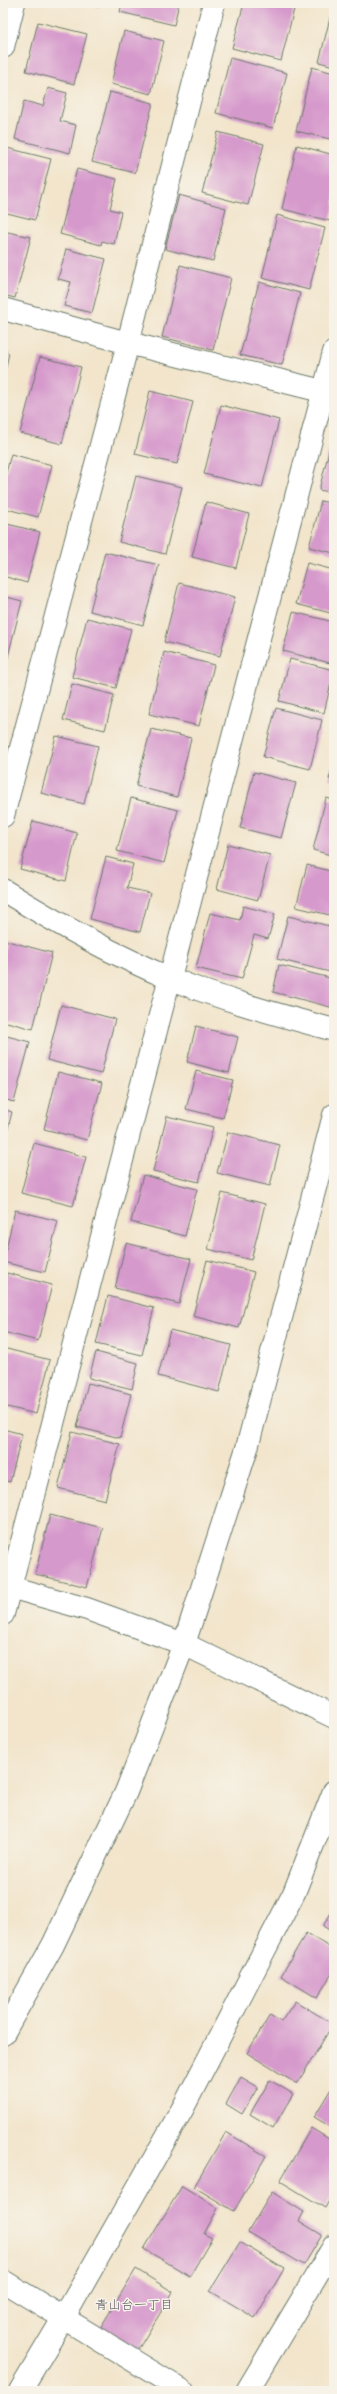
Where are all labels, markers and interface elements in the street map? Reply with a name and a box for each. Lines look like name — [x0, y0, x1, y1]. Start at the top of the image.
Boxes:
district label: 青山台一丁目 — [95, 2299, 173, 2314]

